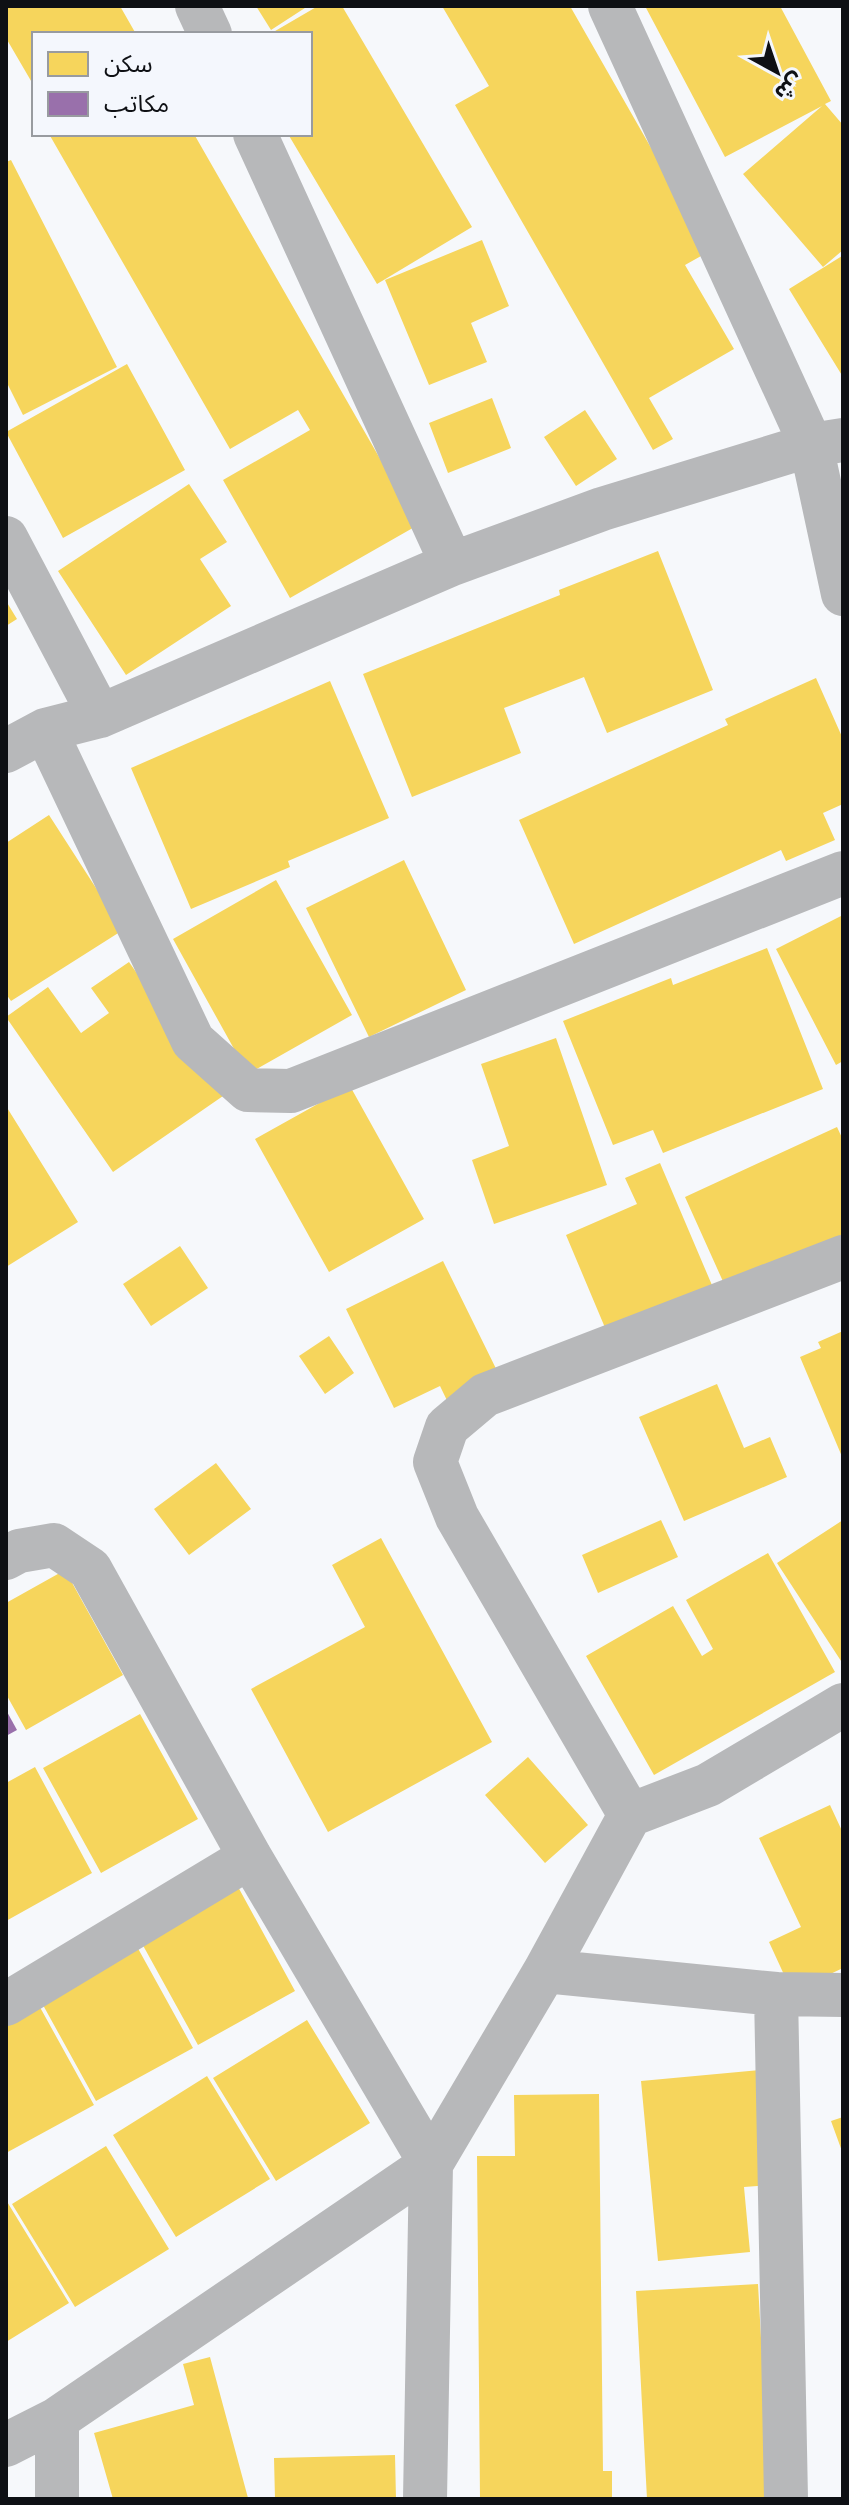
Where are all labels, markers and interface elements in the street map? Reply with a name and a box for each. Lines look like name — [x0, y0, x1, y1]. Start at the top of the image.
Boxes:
legend — [32, 32, 312, 136]
north arrow — [737, 32, 817, 112]
text: سكن — [104, 48, 153, 77]
text: ش — [770, 68, 810, 108]
text: مكاتب — [104, 88, 169, 118]

